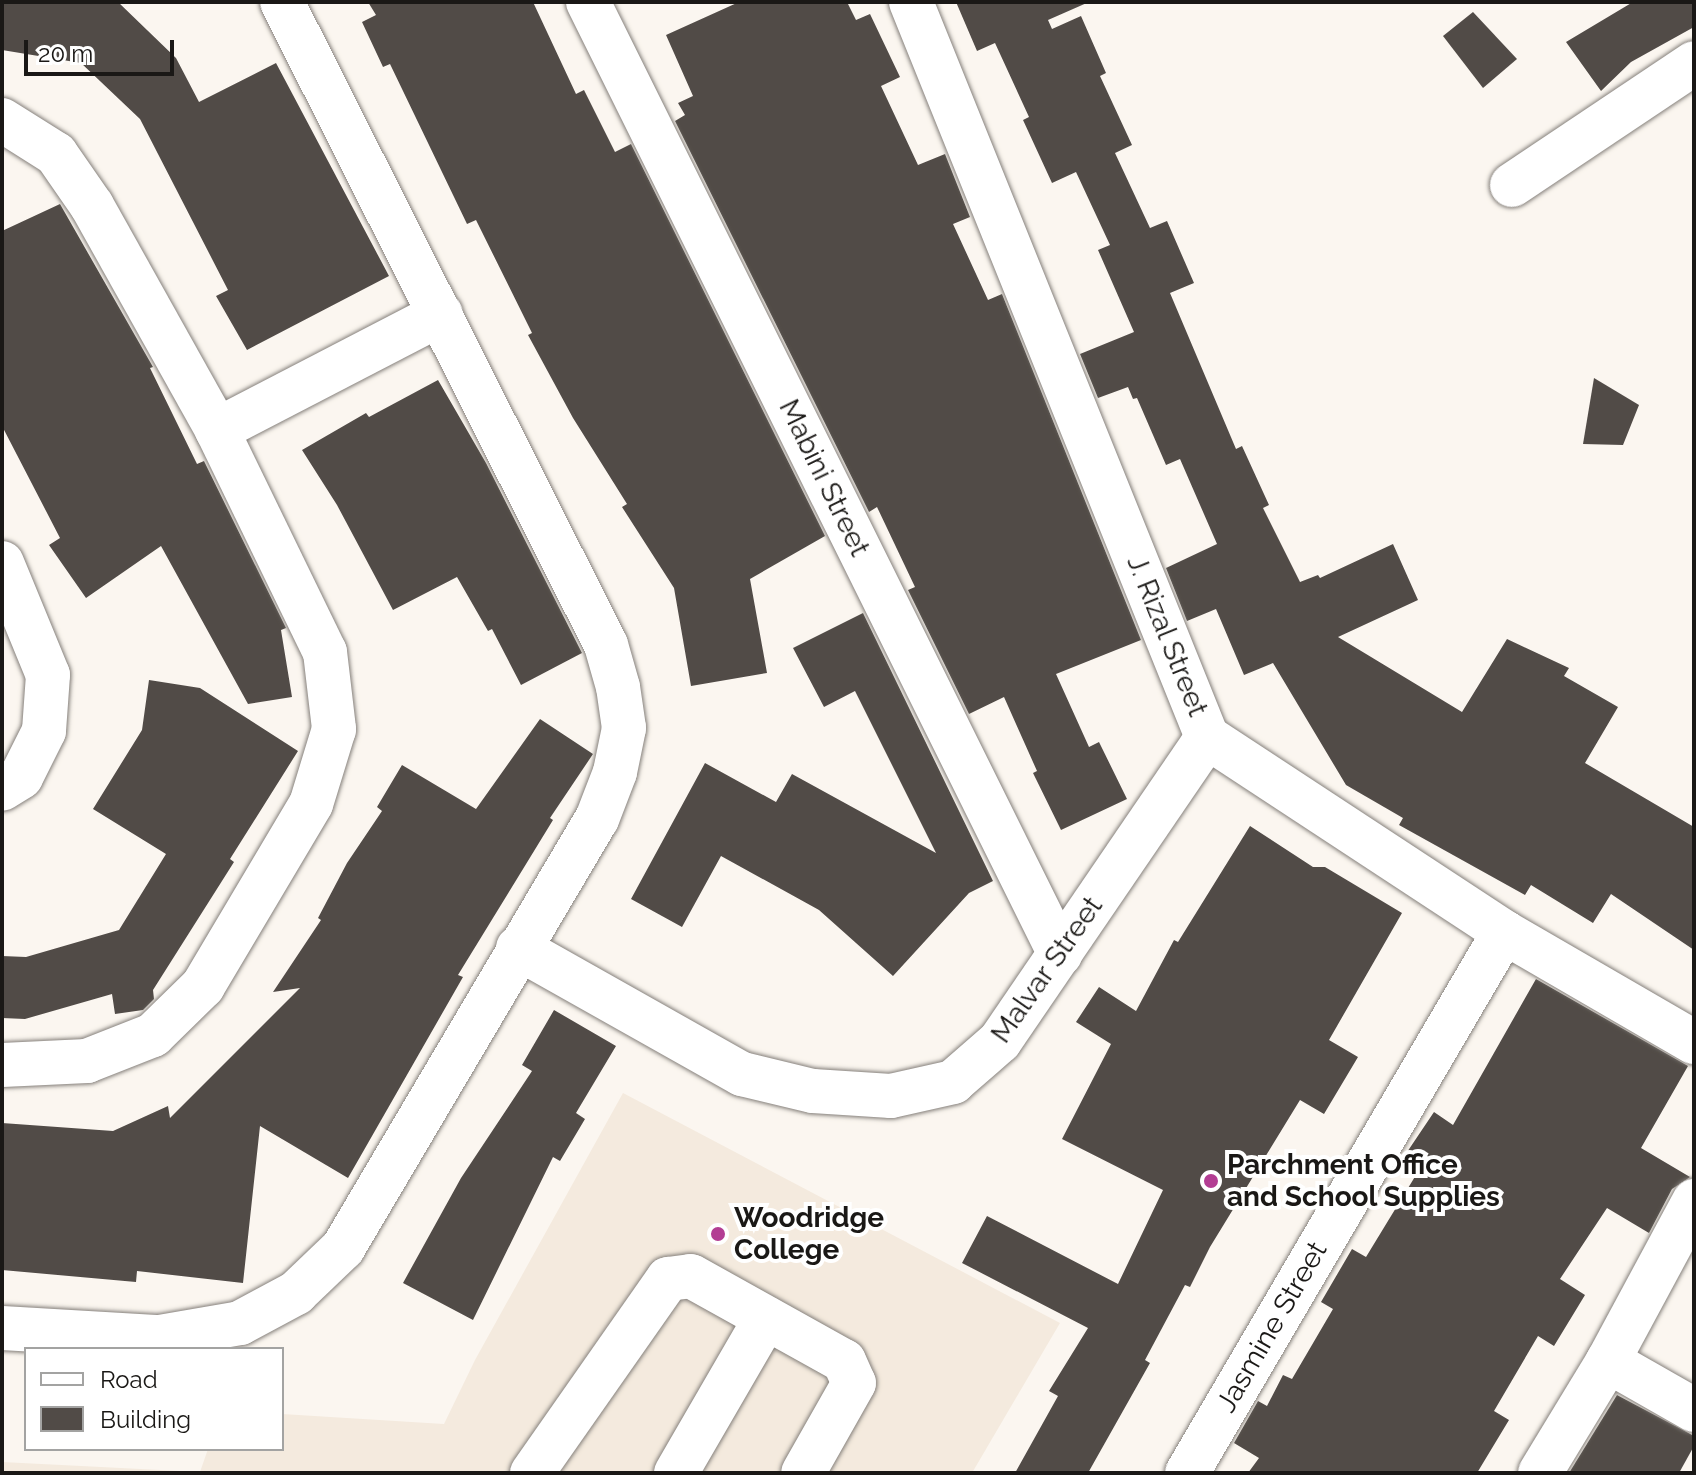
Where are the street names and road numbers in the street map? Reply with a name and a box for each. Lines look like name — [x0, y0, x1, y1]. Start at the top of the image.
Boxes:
street label: Mabini Street — [772, 394, 876, 562]
street label: J. Rizal Street — [1119, 550, 1215, 722]
street label: Malvar Street — [984, 890, 1110, 1050]
street label: Jasmine Street — [1210, 1236, 1334, 1418]

